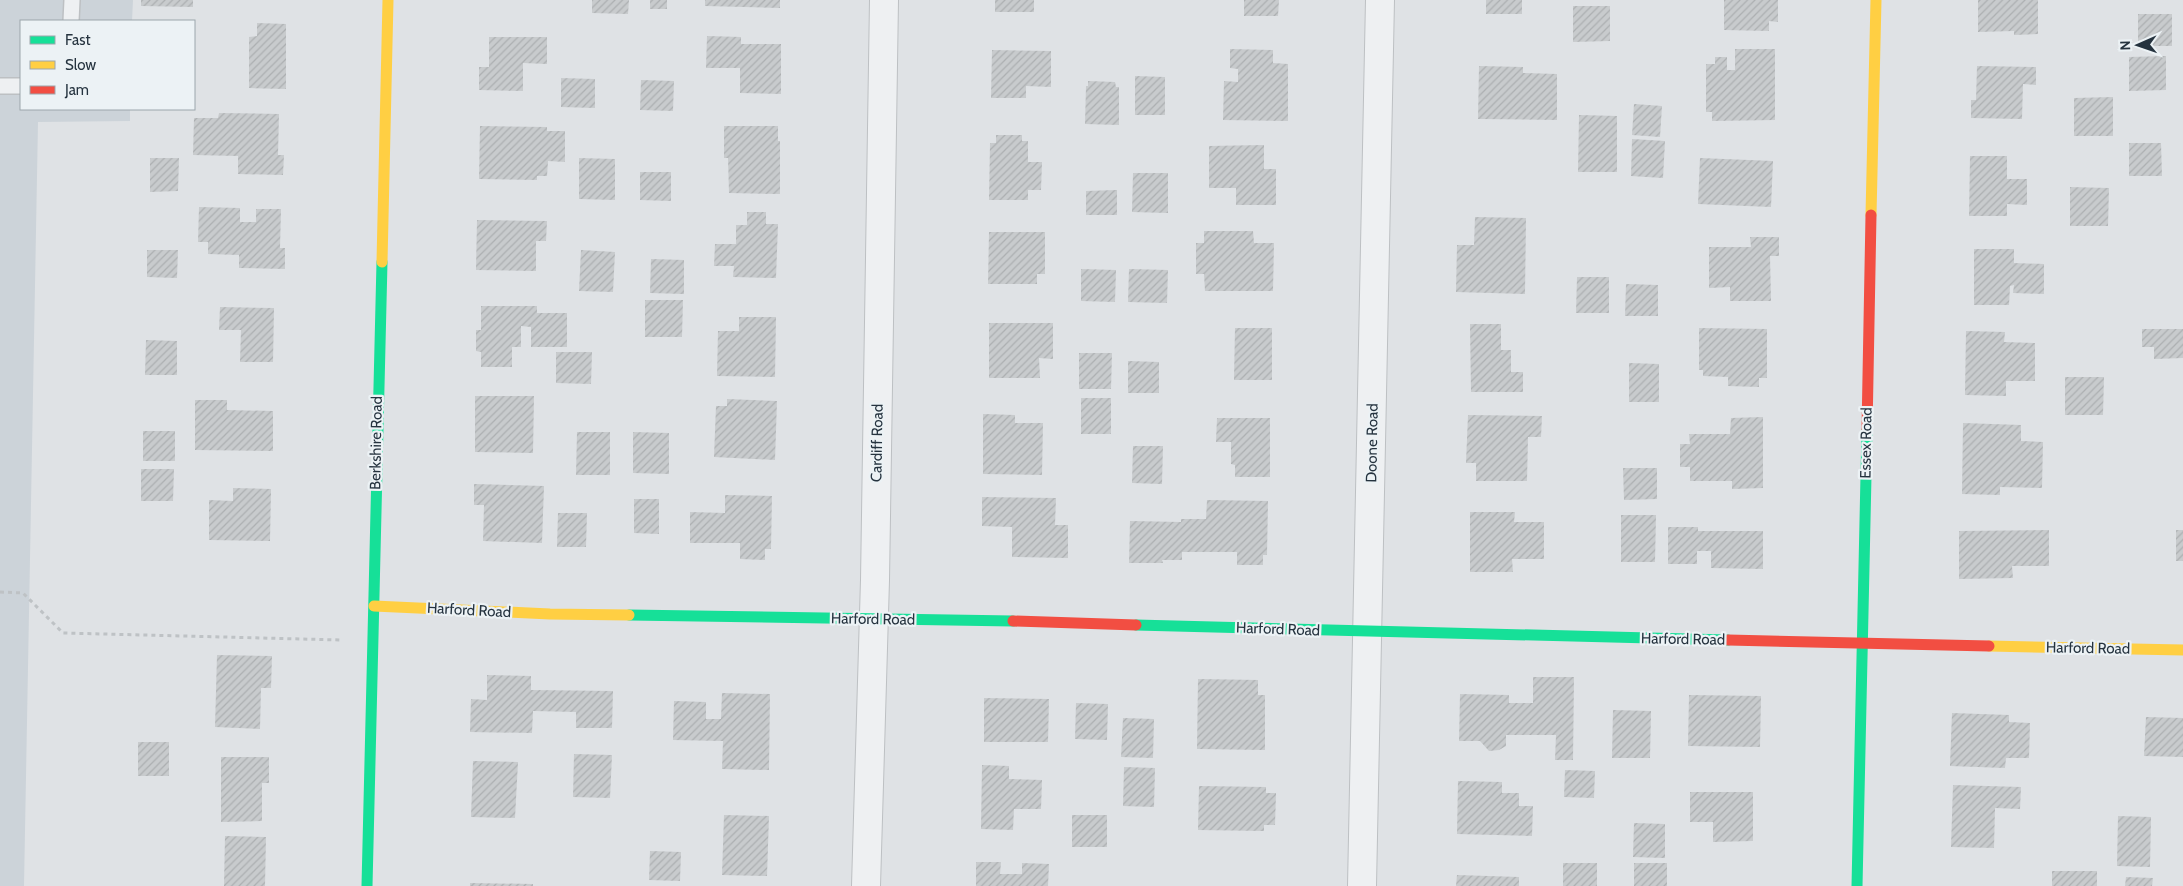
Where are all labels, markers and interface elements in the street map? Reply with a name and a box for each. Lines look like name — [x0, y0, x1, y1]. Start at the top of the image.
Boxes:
legend — [20, 20, 195, 110]
north arrow — [2113, 20, 2163, 70]
text: Fast — [65, 31, 90, 49]
text: N — [2116, 40, 2134, 51]
text: Slow — [65, 56, 96, 74]
text: Jam — [64, 81, 89, 99]
street label: Berkshire Road — [366, 396, 386, 490]
street label: Doone Road — [1362, 403, 1382, 483]
street label: Cardiff Road — [867, 404, 887, 482]
street label: Essex Road — [1856, 407, 1876, 479]
street label: Harford Road — [426, 599, 512, 621]
street label: Harford Road — [831, 609, 915, 629]
street label: Harford Road — [1236, 619, 1320, 639]
street label: Harford Road — [1641, 629, 1725, 649]
street label: Harford Road — [2046, 638, 2130, 658]

